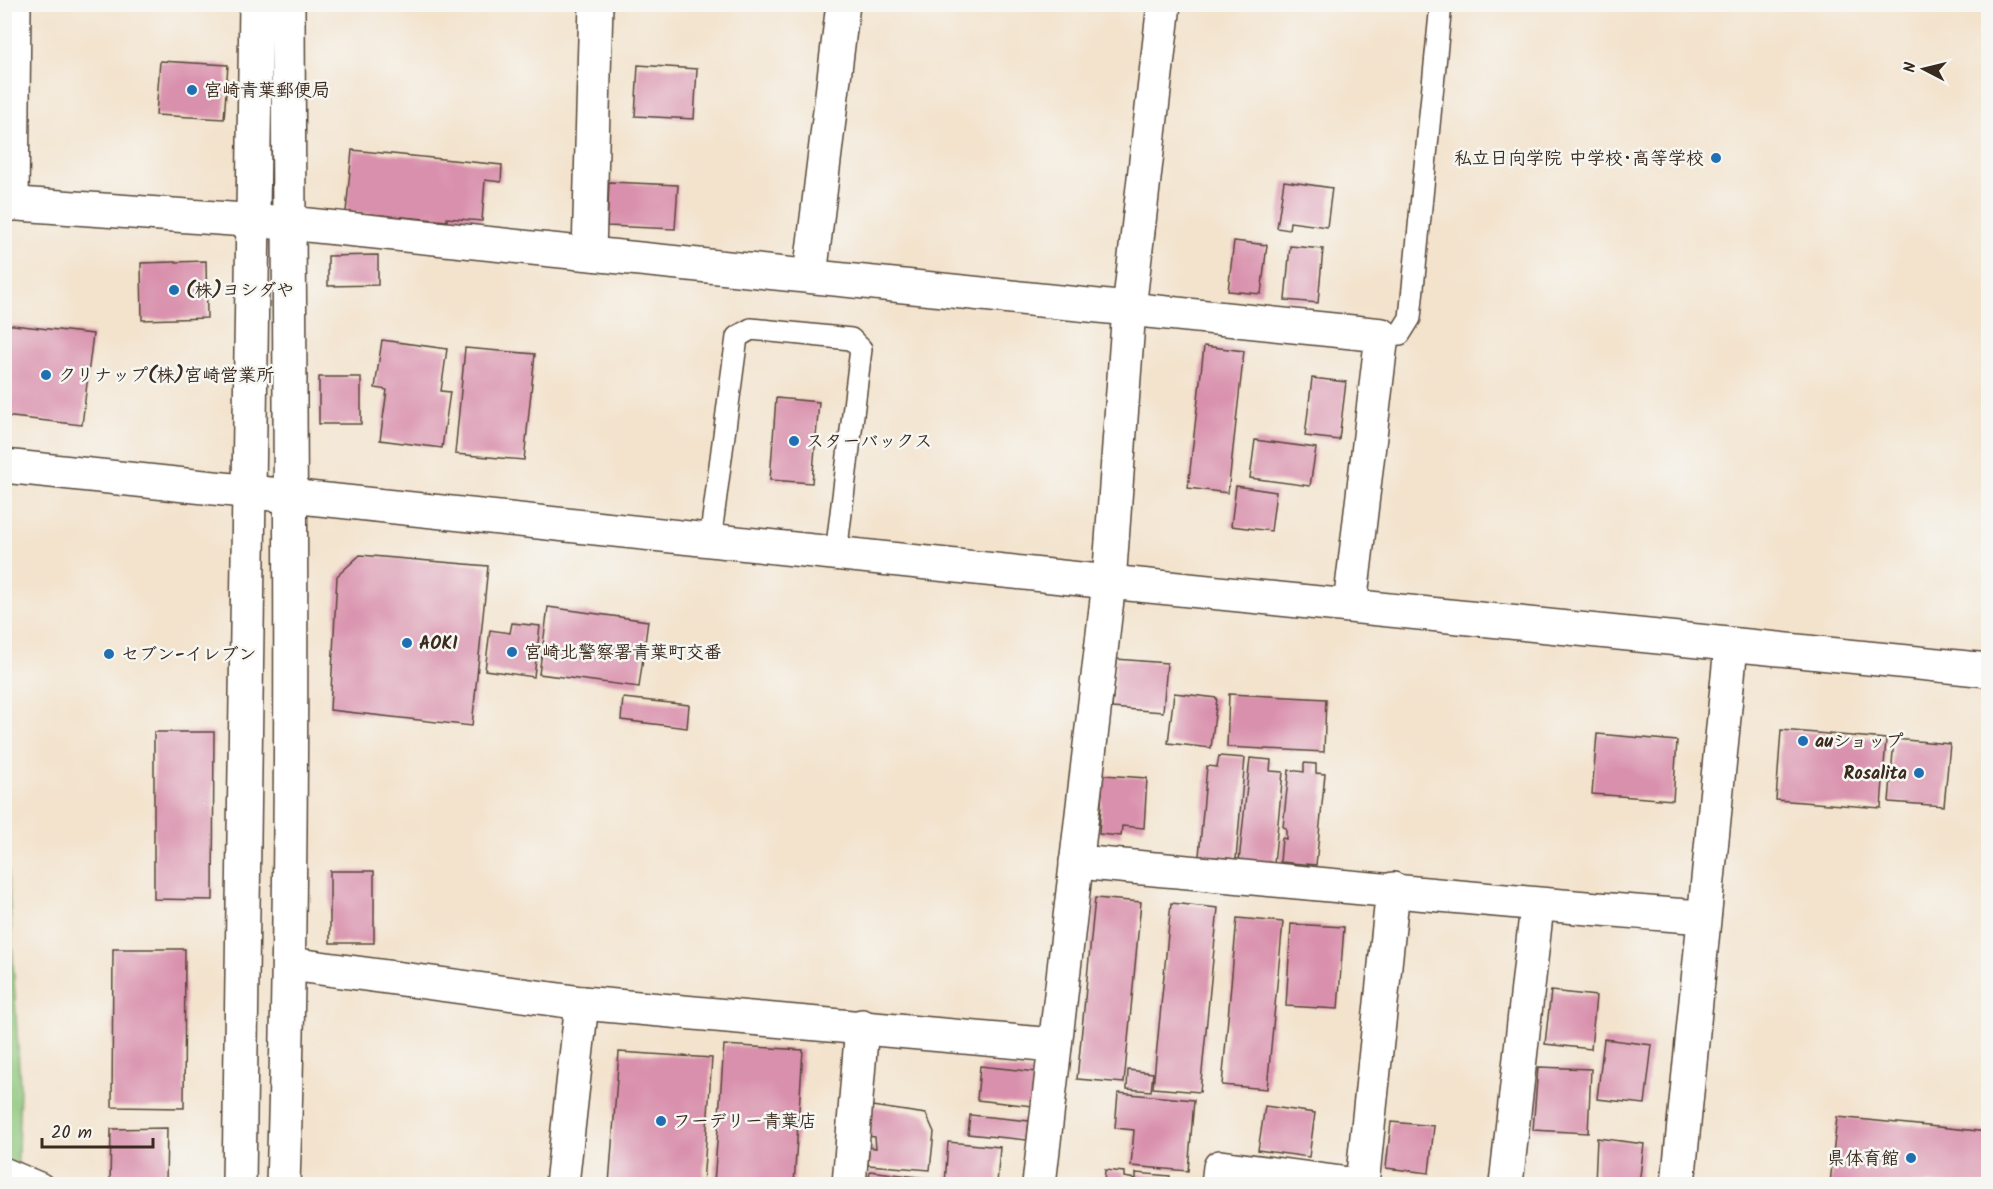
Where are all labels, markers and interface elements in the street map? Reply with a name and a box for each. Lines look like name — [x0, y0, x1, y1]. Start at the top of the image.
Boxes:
north arrow — [1894, 39, 1954, 99]
text: N — [1898, 61, 1924, 74]
place label: 宮崎青葉郵便局 — [204, 77, 330, 106]
marker: 宮崎青葉郵便局 — [185, 83, 199, 97]
place label: 私立日向学院 中学校･高等学校 — [1454, 145, 1704, 174]
marker: 私立日向学院 中学校･高等学校 — [1709, 151, 1723, 165]
place label: (株)ヨシダや — [186, 277, 294, 306]
marker: (株)ヨシダや — [167, 283, 181, 297]
place label: クリナップ(株)宮崎営業所 — [58, 362, 274, 391]
marker: クリナップ(株)宮崎営業所 — [39, 368, 53, 382]
place label: スターバックス — [806, 428, 932, 457]
marker: スターバックス — [787, 434, 801, 448]
place label: AOKI — [419, 630, 458, 659]
marker: AOKI — [400, 636, 414, 650]
place label: 宮崎北警察署青葉町交番 — [524, 639, 722, 668]
place label: セブン-イレブン — [121, 641, 257, 670]
marker: 宮崎北警察署青葉町交番 — [505, 645, 519, 659]
marker: セブン-イレブン — [102, 647, 116, 661]
place label: auショップ — [1815, 728, 1904, 757]
marker: auショップ — [1796, 734, 1810, 748]
place label: Rosalita — [1844, 760, 1907, 789]
marker: Rosalita — [1912, 766, 1926, 780]
place label: フーデリー青葉店 — [673, 1108, 817, 1137]
scale bar — [42, 1111, 153, 1149]
marker: フーデリー青葉店 — [654, 1114, 668, 1128]
text: 20 m — [51, 1119, 92, 1148]
place label: 県体育館 — [1827, 1145, 1899, 1174]
marker: 県体育館 — [1904, 1151, 1918, 1165]

